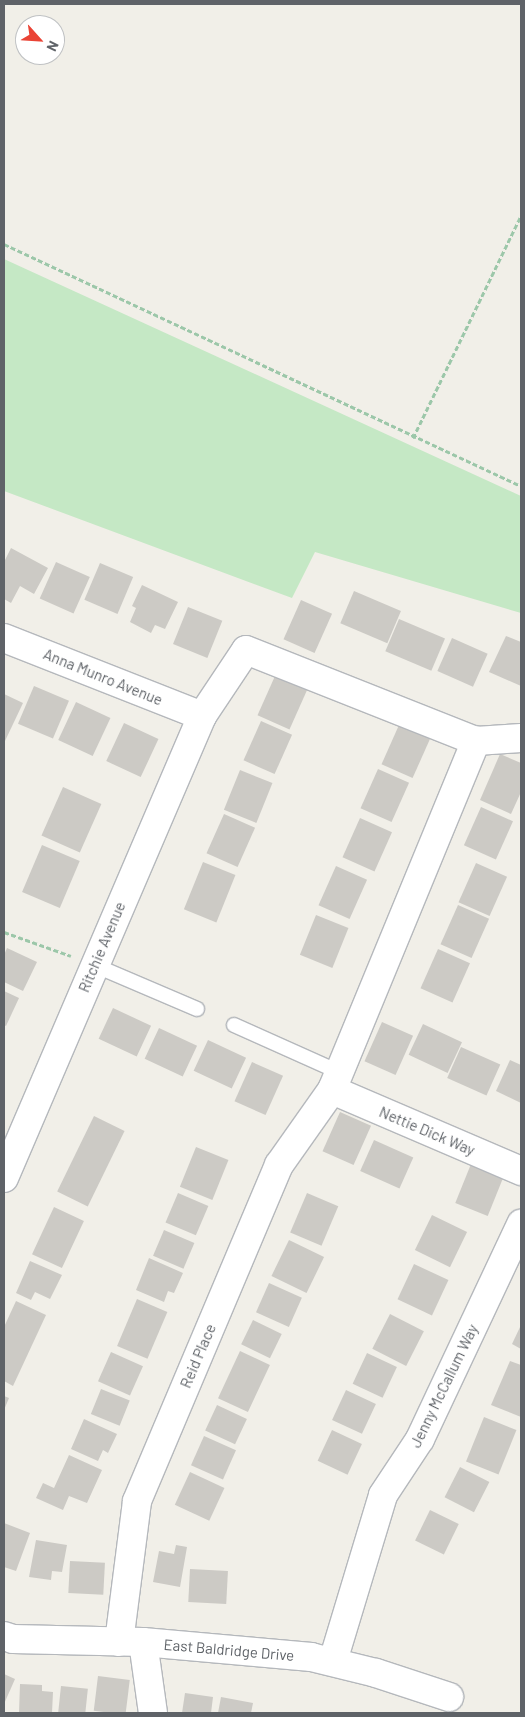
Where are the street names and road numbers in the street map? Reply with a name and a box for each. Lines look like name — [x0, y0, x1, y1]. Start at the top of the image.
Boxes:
street label: Anna Munro Avenue — [41, 645, 165, 709]
street label: Ritchie Avenue — [75, 899, 129, 995]
street label: Nettie Dick Way — [376, 1103, 478, 1159]
street label: Reid Place — [176, 1321, 220, 1391]
street label: Jenny McCallum Way — [406, 1321, 482, 1451]
street label: East Baldridge Drive — [163, 1635, 295, 1665]

